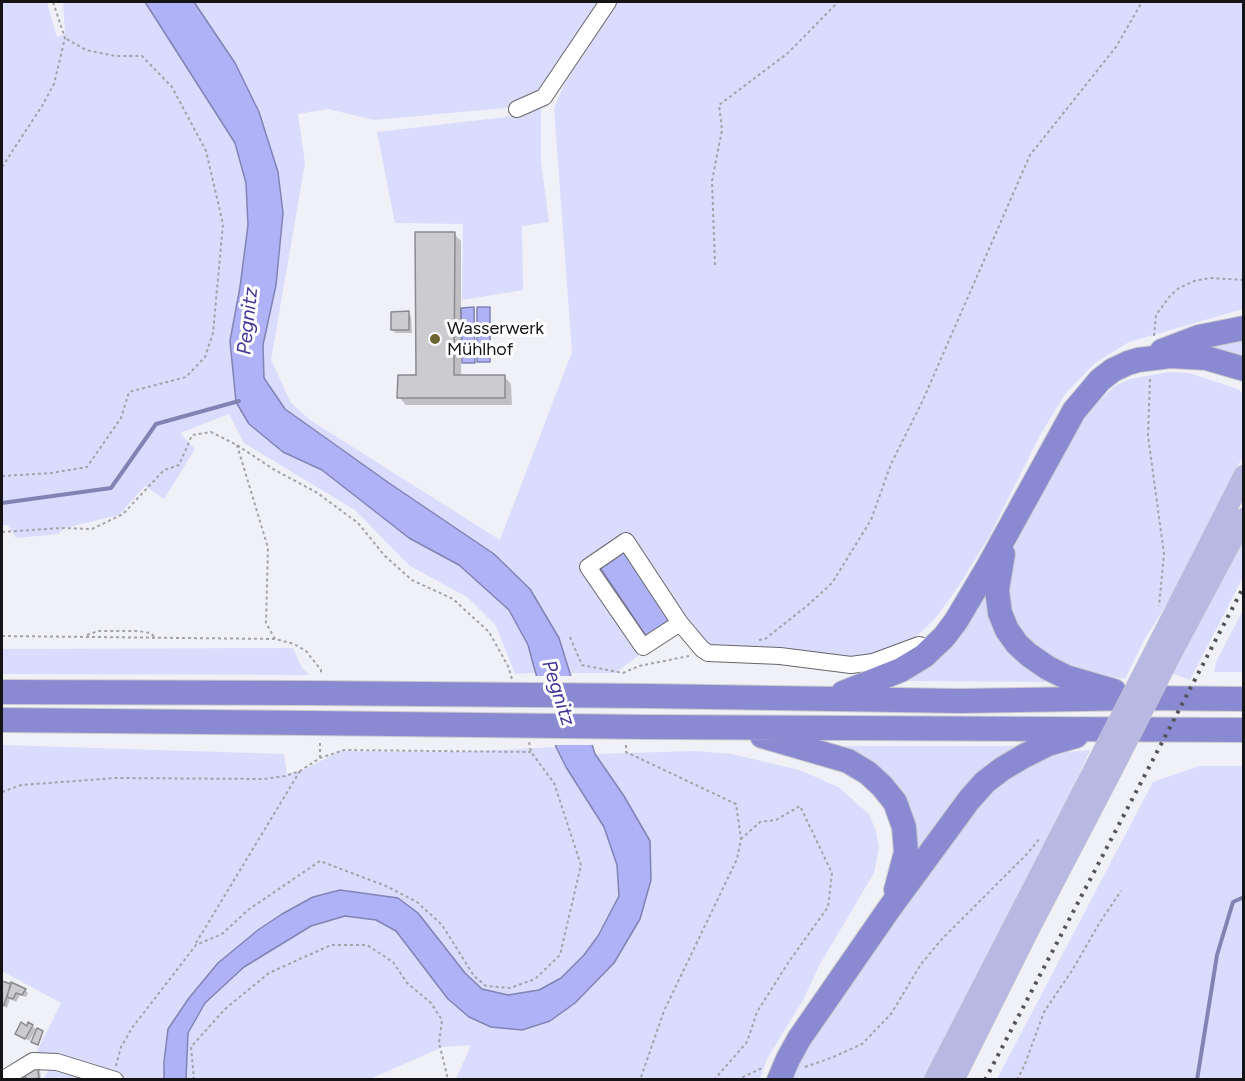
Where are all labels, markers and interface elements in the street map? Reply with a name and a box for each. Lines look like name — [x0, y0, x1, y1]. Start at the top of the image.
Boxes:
water label: Pegnitz — [233, 286, 263, 356]
place label: Wasserwerk Mühlhof — [447, 318, 544, 360]
marker: Wasserwerk Mühlhof — [428, 332, 442, 346]
water label: Pegnitz — [536, 657, 580, 729]

